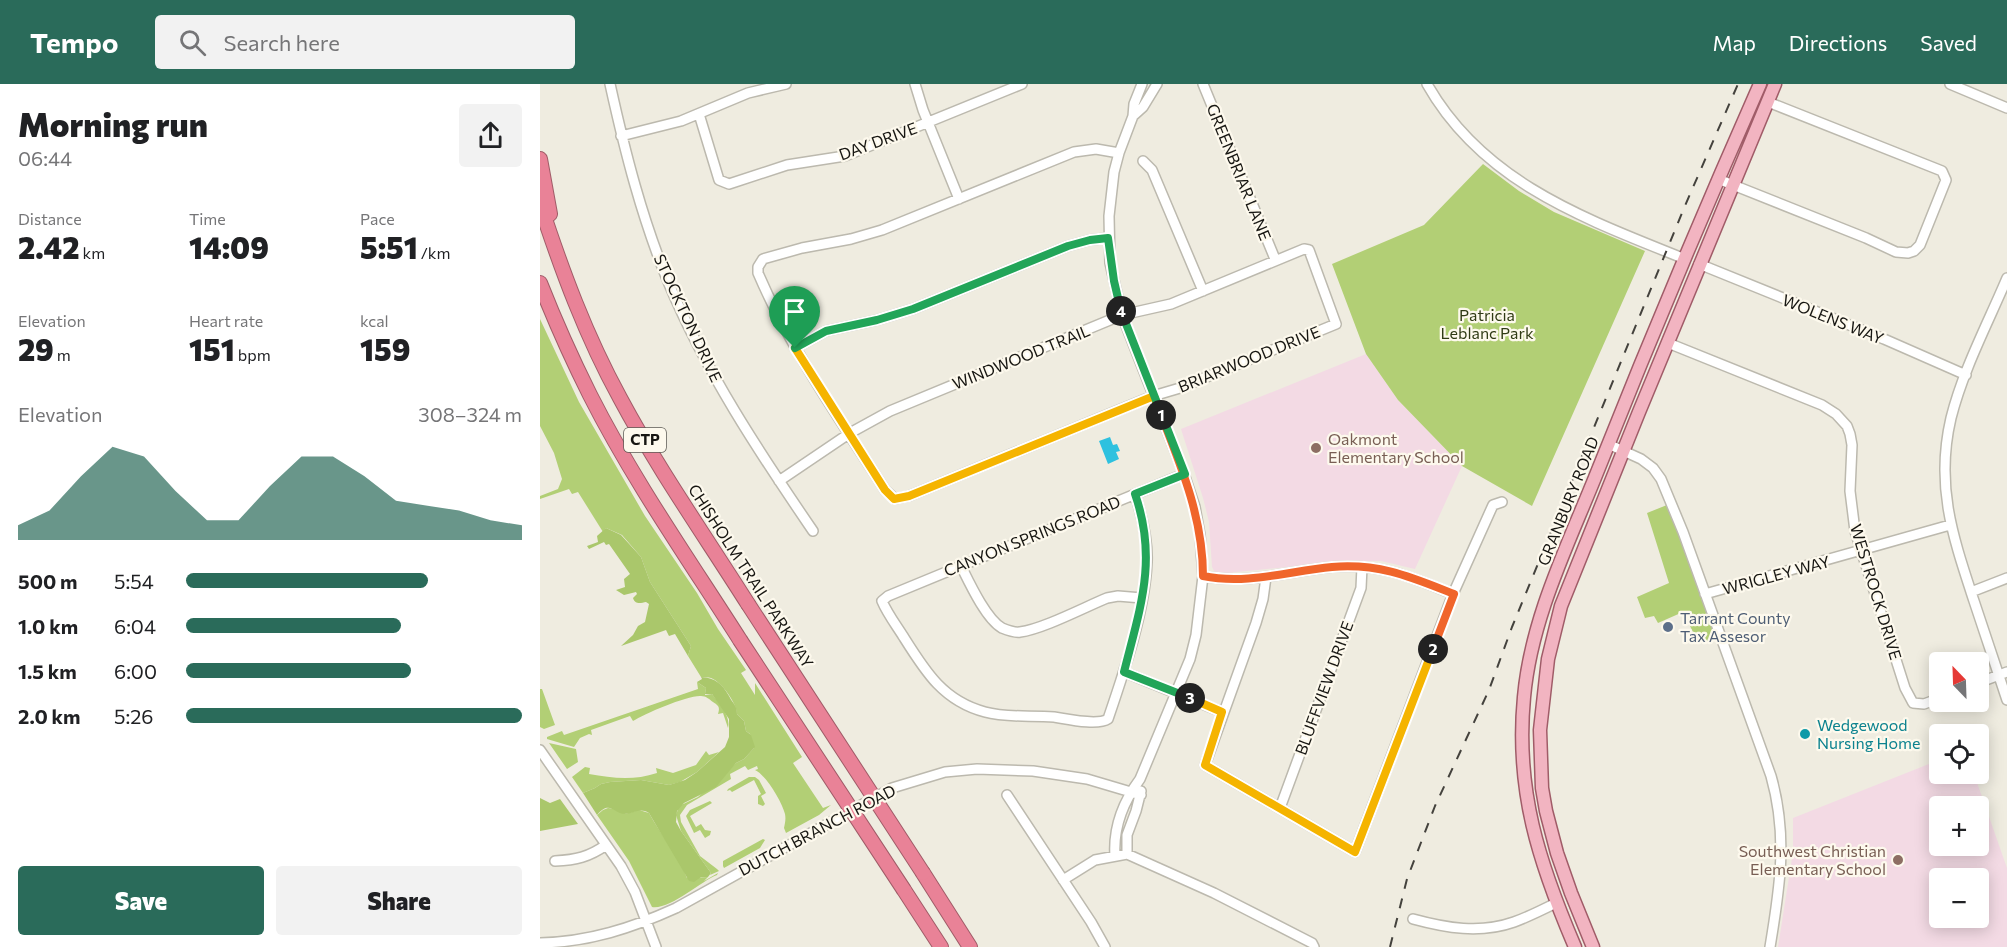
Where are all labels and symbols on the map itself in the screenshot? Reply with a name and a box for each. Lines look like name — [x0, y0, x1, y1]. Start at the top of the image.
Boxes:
street label: GREENBRIAR LANE — [1203, 101, 1276, 243]
street label: DAY DRIVE — [836, 118, 920, 163]
street label: STOCKTON DRIVE — [650, 251, 726, 385]
pin — [769, 286, 820, 348]
street label: WOLENS WAY — [1780, 290, 1887, 348]
pin: 4 — [1106, 296, 1136, 326]
park label: Patricia Leblanc Park — [1440, 305, 1534, 342]
street label: WINDWOOD TRAIL — [949, 320, 1092, 393]
street label: BRIARWOOD DRIVE — [1175, 321, 1323, 396]
pin: 1 — [1146, 400, 1176, 430]
road number: CTP — [624, 428, 666, 452]
place label: Oakmont Elementary School — [1328, 429, 1464, 466]
street label: GRANBURY ROAD — [1533, 434, 1602, 568]
marker: Oakmont Elementary School — [1309, 441, 1323, 455]
street label: CHISHOLM TRAIL PARKWAY — [685, 480, 818, 672]
street label: CANYON SPRINGS ROAD — [941, 491, 1123, 580]
street label: WESTROCK DRIVE — [1847, 522, 1906, 662]
street label: WRIGLEY WAY — [1720, 551, 1832, 598]
place label: Tarrant County Tax Assesor — [1680, 608, 1791, 645]
street label: BLUFFVIEW DRIVE — [1290, 618, 1357, 757]
marker: Tarrant County Tax Assesor — [1661, 620, 1675, 634]
pin: 2 — [1418, 634, 1448, 664]
north arrow — [1929, 652, 1989, 712]
pin: 3 — [1175, 683, 1205, 713]
place label: Wedgewood Nursing Home — [1817, 715, 1920, 752]
marker: Wedgewood Nursing Home — [1798, 727, 1812, 741]
street label: DUTCH BRANCH ROAD — [735, 780, 899, 879]
place label: Southwest Christian Elementary School — [1739, 841, 1886, 878]
marker: Southwest Christian Elementary School — [1891, 853, 1905, 867]

